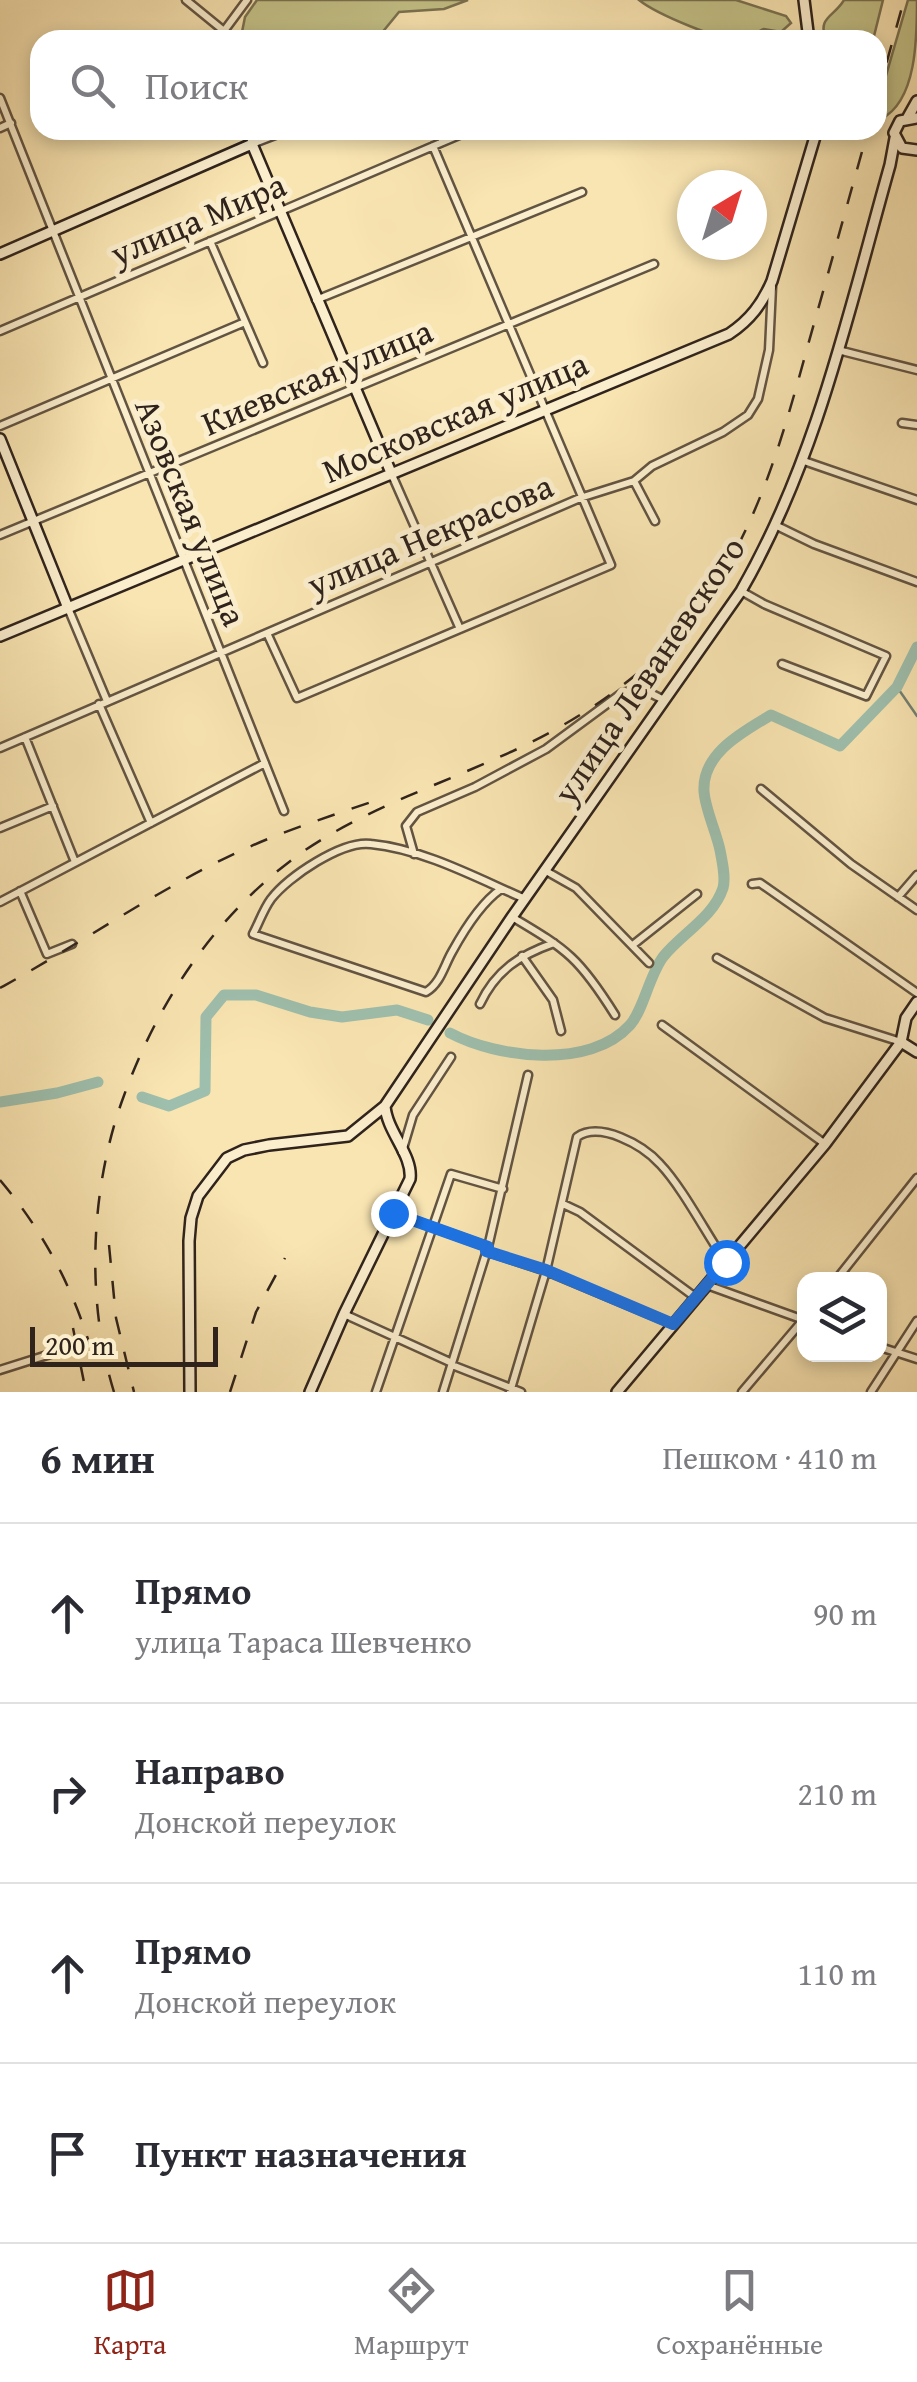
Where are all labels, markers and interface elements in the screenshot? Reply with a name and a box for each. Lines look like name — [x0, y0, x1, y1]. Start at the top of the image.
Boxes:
search box — [30, 30, 887, 140]
text: Поиск — [145, 57, 248, 113]
icon: search — [65, 58, 120, 113]
street label: улица Мира — [101, 159, 294, 279]
north arrow — [677, 170, 767, 260]
street label: Киевская улица — [194, 305, 440, 448]
street label: Московская улица — [314, 337, 596, 496]
street label: Азовская улица — [123, 390, 261, 634]
street label: улица Некрасова — [298, 460, 561, 610]
street label: улица Леваневского — [539, 526, 757, 814]
route end — [371, 1191, 417, 1237]
route start — [704, 1240, 750, 1286]
map controls — [797, 1272, 887, 1362]
button: layers — [797, 1272, 887, 1362]
scale bar — [30, 1322, 218, 1366]
text: 200 m — [45, 1324, 114, 1365]
text: 6 мин — [40, 1427, 155, 1488]
text: Пешком · 410 m — [662, 1434, 877, 1481]
text: Прямо — [135, 1562, 251, 1618]
icon: ahead — [40, 1586, 95, 1641]
text: 90 m — [813, 1590, 877, 1637]
text: улица Тараса Шевченко — [135, 1618, 472, 1665]
text: Направо — [135, 1742, 285, 1798]
icon: right — [40, 1766, 95, 1821]
text: 210 m — [798, 1770, 877, 1817]
text: Донской переулок — [135, 1798, 396, 1845]
text: Прямо — [135, 1922, 251, 1978]
icon: ahead — [40, 1946, 95, 2001]
text: 110 m — [798, 1950, 877, 1997]
text: Донской переулок — [135, 1978, 396, 2025]
text: Пункт назначения — [135, 2125, 467, 2181]
icon: arrive — [40, 2126, 95, 2181]
tab: Карта — [94, 2263, 166, 2364]
tab: Маршрут — [354, 2263, 469, 2364]
tab: Сохранённые — [656, 2263, 823, 2364]

